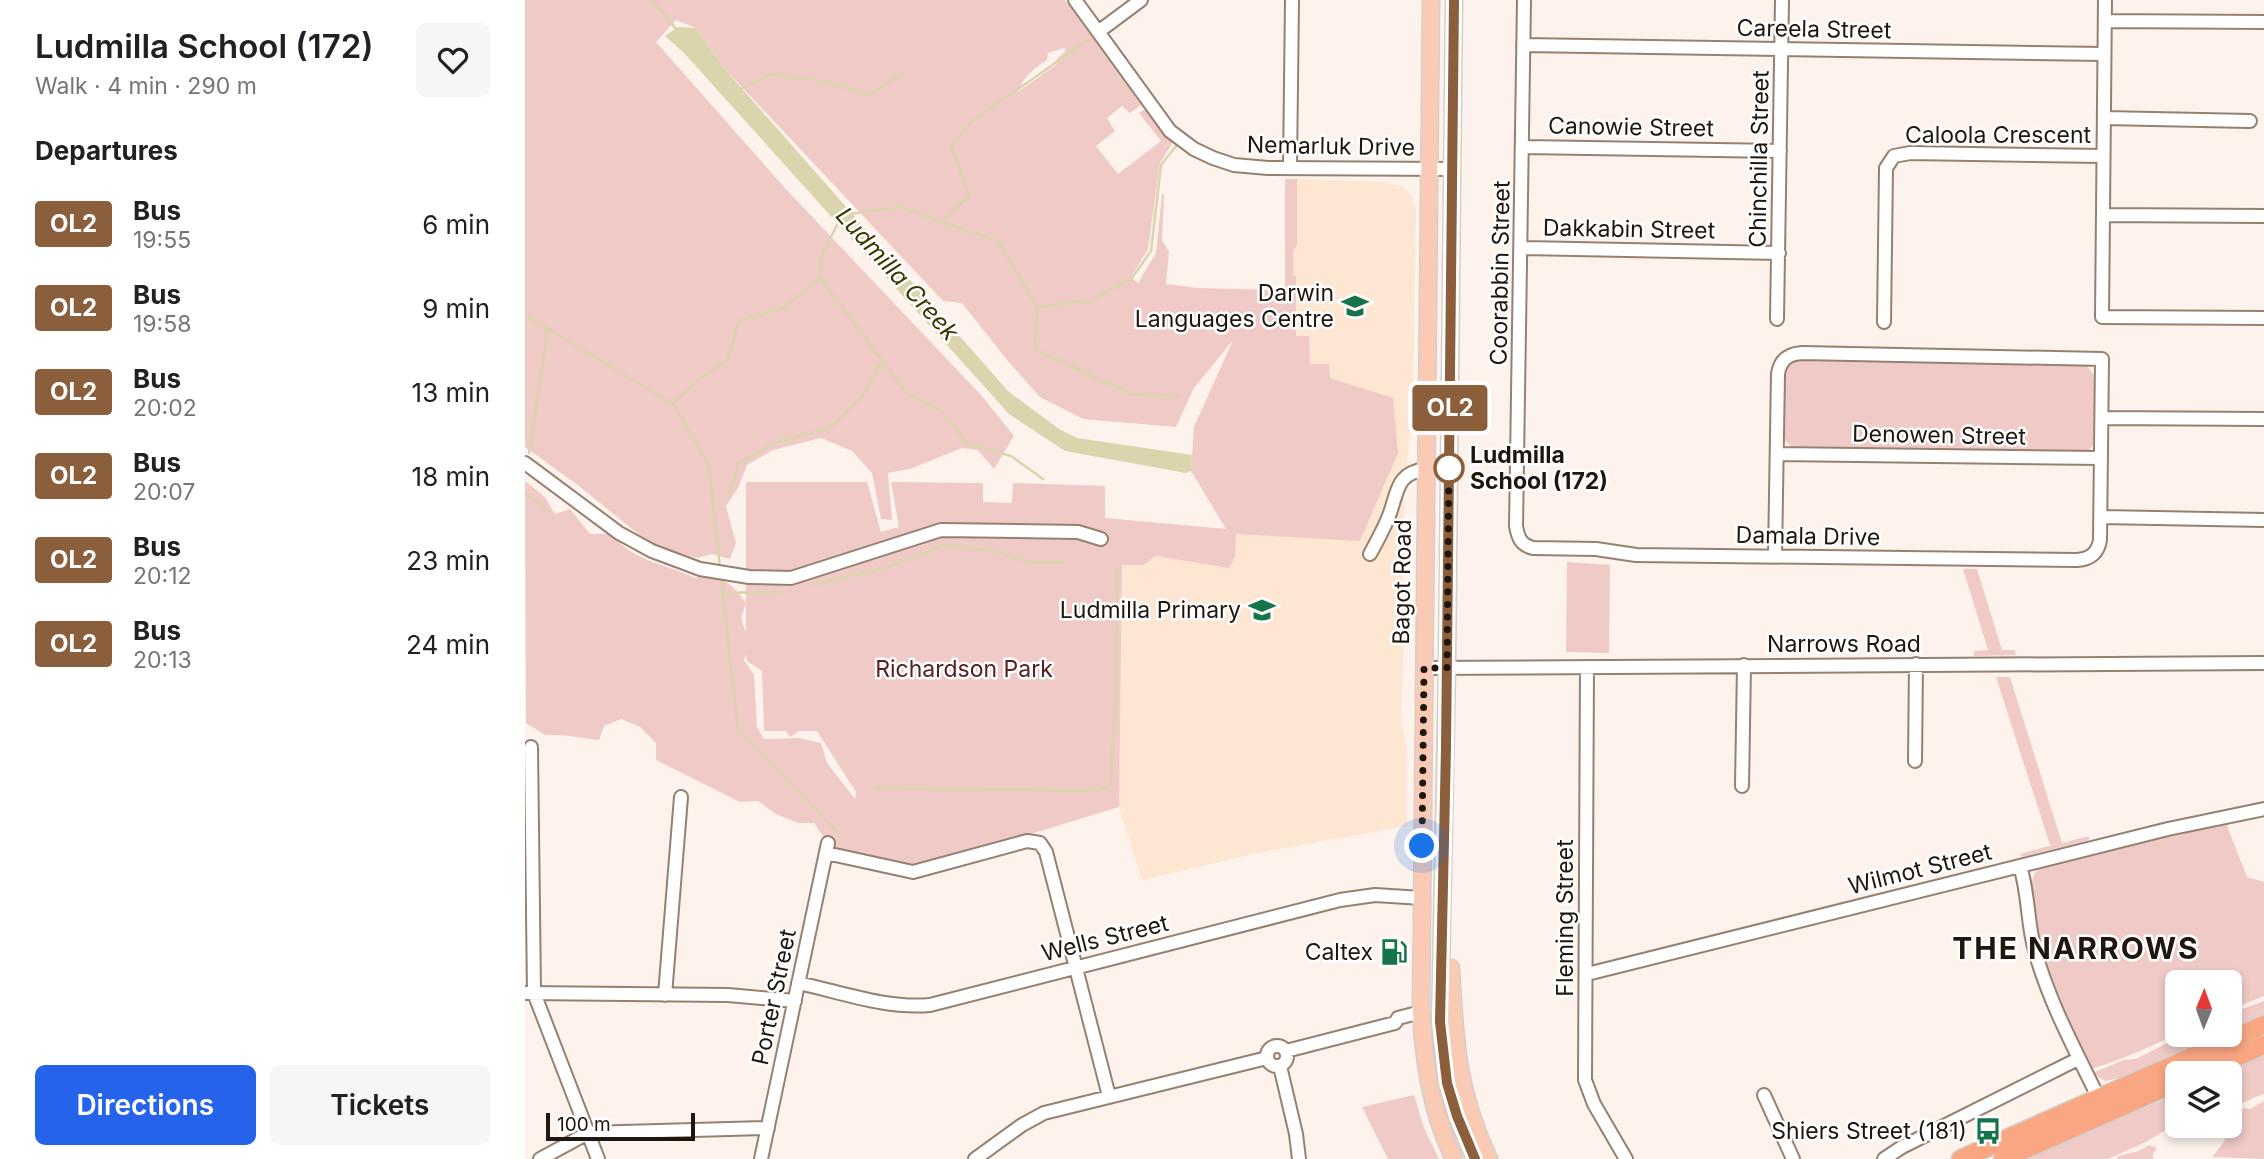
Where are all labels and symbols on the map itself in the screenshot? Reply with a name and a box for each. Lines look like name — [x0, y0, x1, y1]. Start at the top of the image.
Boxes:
street label: Careela Street — [1736, 14, 1892, 44]
street label: Chinchilla Street — [1743, 70, 1775, 248]
street label: Canowie Street — [1548, 112, 1715, 142]
street label: Caloola Crescent — [1905, 121, 2092, 149]
street label: Nemarluk Drive — [1247, 131, 1415, 161]
street label: Coorabbin Street — [1484, 180, 1516, 366]
water label: Ludmilla Creek — [830, 201, 965, 347]
street label: Dakkabin Street — [1543, 213, 1716, 245]
place label: Darwin Languages Centre — [1135, 279, 1334, 333]
school or university icon: Darwin Languages Centre — [1340, 291, 1370, 321]
line badge: OL2 — [1410, 385, 1490, 431]
street label: Denowen Street — [1852, 419, 2027, 451]
place label: Ludmilla School (172) — [1470, 441, 1608, 495]
marker: Ludmilla School (172) — [1434, 453, 1464, 483]
street label: Bagot Road — [1387, 519, 1417, 645]
street label: Damala Drive — [1735, 521, 1881, 551]
school or university icon: Ludmilla Primary — [1247, 595, 1277, 625]
place label: Ludmilla Primary — [1060, 596, 1241, 624]
street label: Narrows Road — [1767, 630, 1921, 658]
park label: Richardson Park — [875, 655, 1053, 683]
your location — [1404, 828, 1439, 863]
street label: Wilmot Street — [1845, 838, 1995, 900]
street label: Fleming Street — [1551, 839, 1579, 997]
street label: Wells Street — [1039, 909, 1172, 967]
street label: Porter Street — [746, 926, 802, 1067]
district label: THE NARROWS — [1952, 930, 2200, 966]
fuel station icon: Caltex — [1379, 937, 1409, 967]
place label: Caltex — [1305, 938, 1373, 966]
north arrow — [2165, 970, 2242, 1046]
scale bar — [546, 1110, 695, 1142]
bus stop icon: Shiers Street (181) — [1973, 1116, 2003, 1146]
place label: Shiers Street (181) — [1771, 1117, 1967, 1145]

